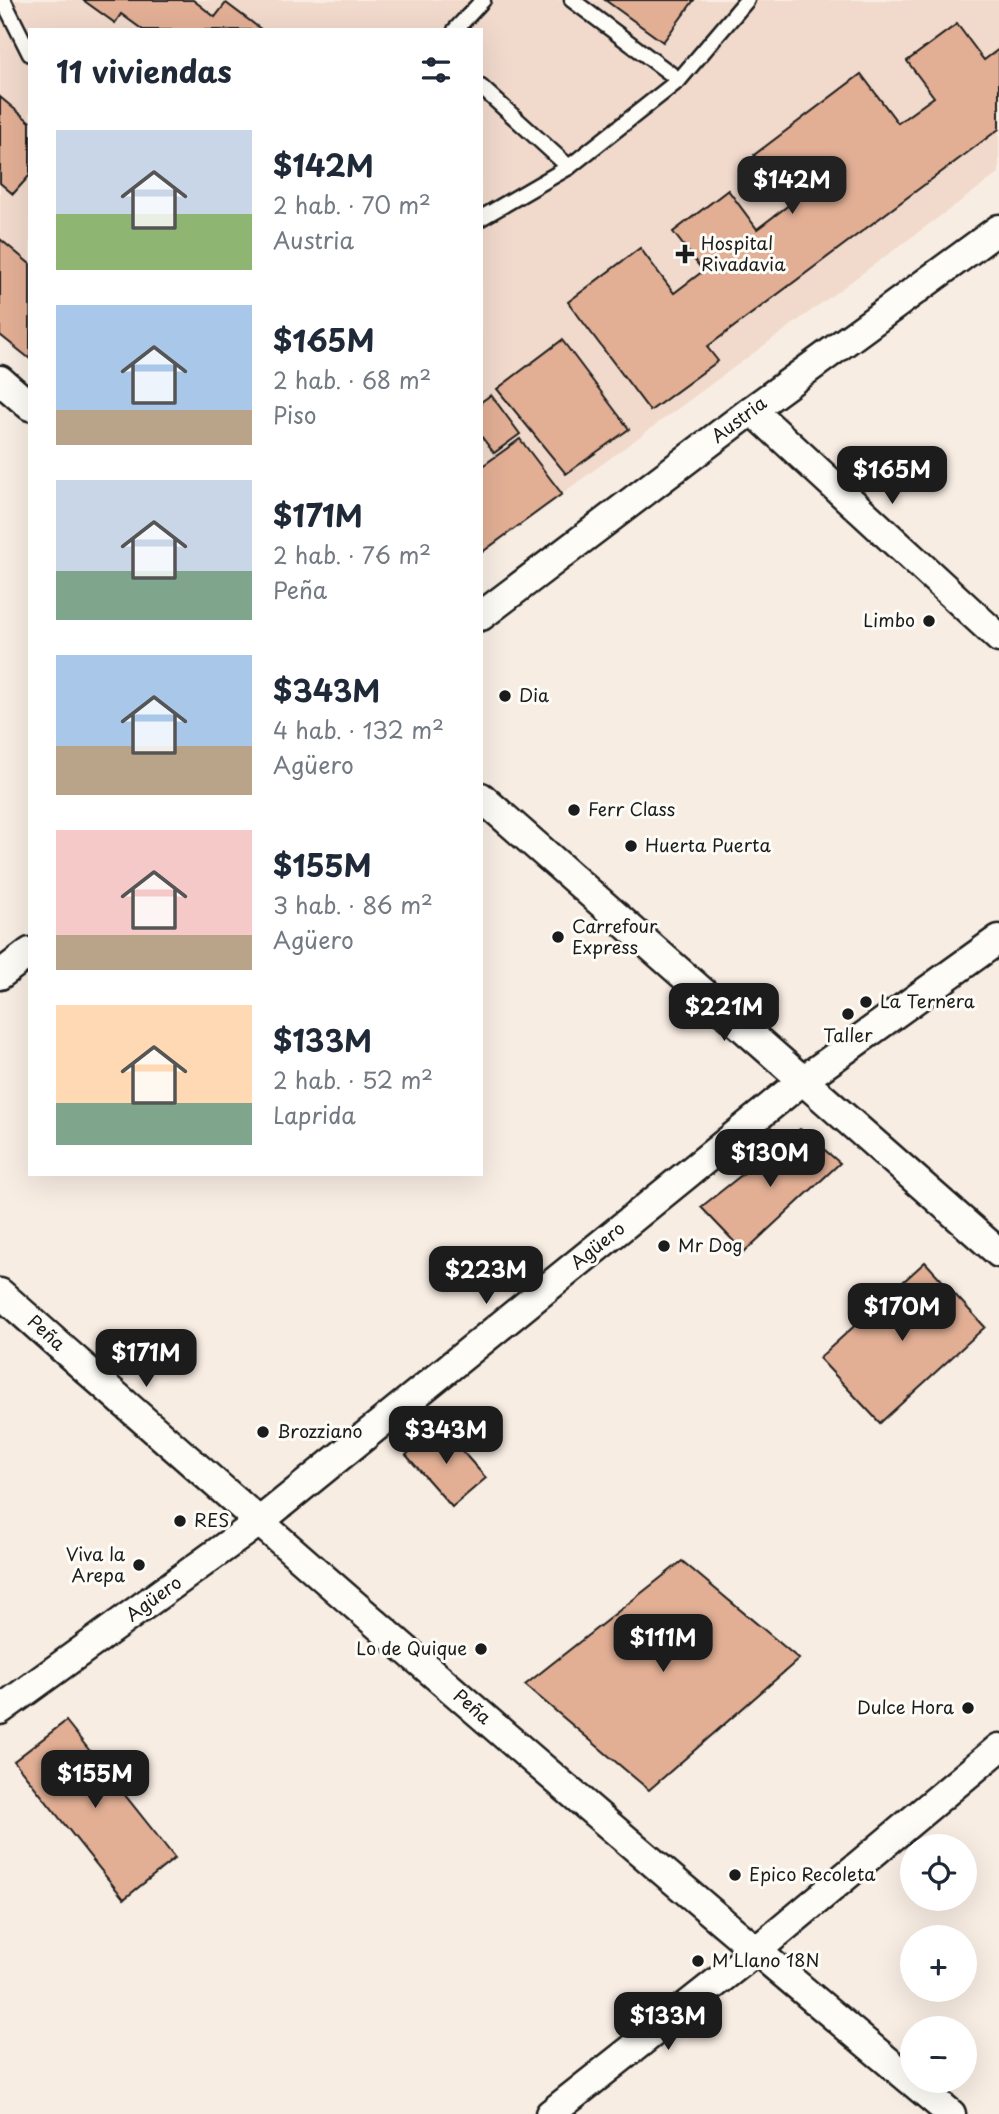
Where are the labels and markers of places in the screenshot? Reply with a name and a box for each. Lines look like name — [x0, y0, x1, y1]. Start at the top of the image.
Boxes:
pin: $142M — [743, 156, 841, 216]
place label: Hospital Rivadavia — [701, 229, 786, 277]
marker: Hospital Rivadavia — [675, 244, 695, 264]
pin: $165M — [843, 447, 941, 506]
place label: Limbo — [863, 606, 915, 633]
marker: Limbo — [921, 613, 937, 629]
place label: Dia — [519, 681, 549, 708]
marker: Dia — [497, 688, 513, 704]
place label: Ferr Class — [588, 795, 675, 822]
marker: Ferr Class — [566, 802, 582, 818]
place label: Huerta Puerta — [645, 831, 771, 858]
marker: Huerta Puerta — [623, 838, 639, 854]
place label: Carrefour Express — [572, 912, 658, 960]
marker: Carrefour Express — [550, 929, 566, 945]
pin: $221M — [675, 984, 773, 1043]
place label: La Ternera — [880, 987, 975, 1014]
marker: La Ternera — [858, 994, 874, 1010]
marker: Taller — [840, 1006, 856, 1022]
place label: Taller — [823, 1021, 873, 1048]
pin: $130M — [721, 1130, 819, 1189]
place label: Mr Dog — [678, 1231, 742, 1258]
marker: Mr Dog — [656, 1238, 672, 1254]
pin: $223M — [437, 1246, 535, 1306]
pin: $170M — [853, 1284, 951, 1343]
pin: $171M — [97, 1330, 195, 1389]
pin: $343M — [397, 1406, 495, 1466]
place label: Brozziano — [277, 1417, 363, 1444]
marker: Brozziano — [255, 1424, 271, 1440]
place label: RES — [194, 1506, 230, 1533]
marker: RES — [172, 1513, 188, 1529]
place label: Viva la Arepa — [66, 1540, 126, 1588]
marker: Viva la Arepa — [131, 1557, 147, 1573]
pin: $111M — [614, 1614, 712, 1674]
place label: Lo de Quique — [356, 1634, 467, 1661]
marker: Lo de Quique — [473, 1641, 489, 1657]
place label: Dulce Hora — [857, 1693, 954, 1720]
marker: Dulce Hora — [960, 1700, 976, 1716]
pin: $155M — [46, 1750, 144, 1810]
place label: Epico Recoleta — [749, 1860, 876, 1887]
marker: Epico Recoleta — [727, 1867, 743, 1883]
place label: M Llano 18N — [712, 1946, 820, 1973]
marker: M Llano 18N — [690, 1953, 706, 1969]
pin: $133M — [619, 1993, 717, 2052]

